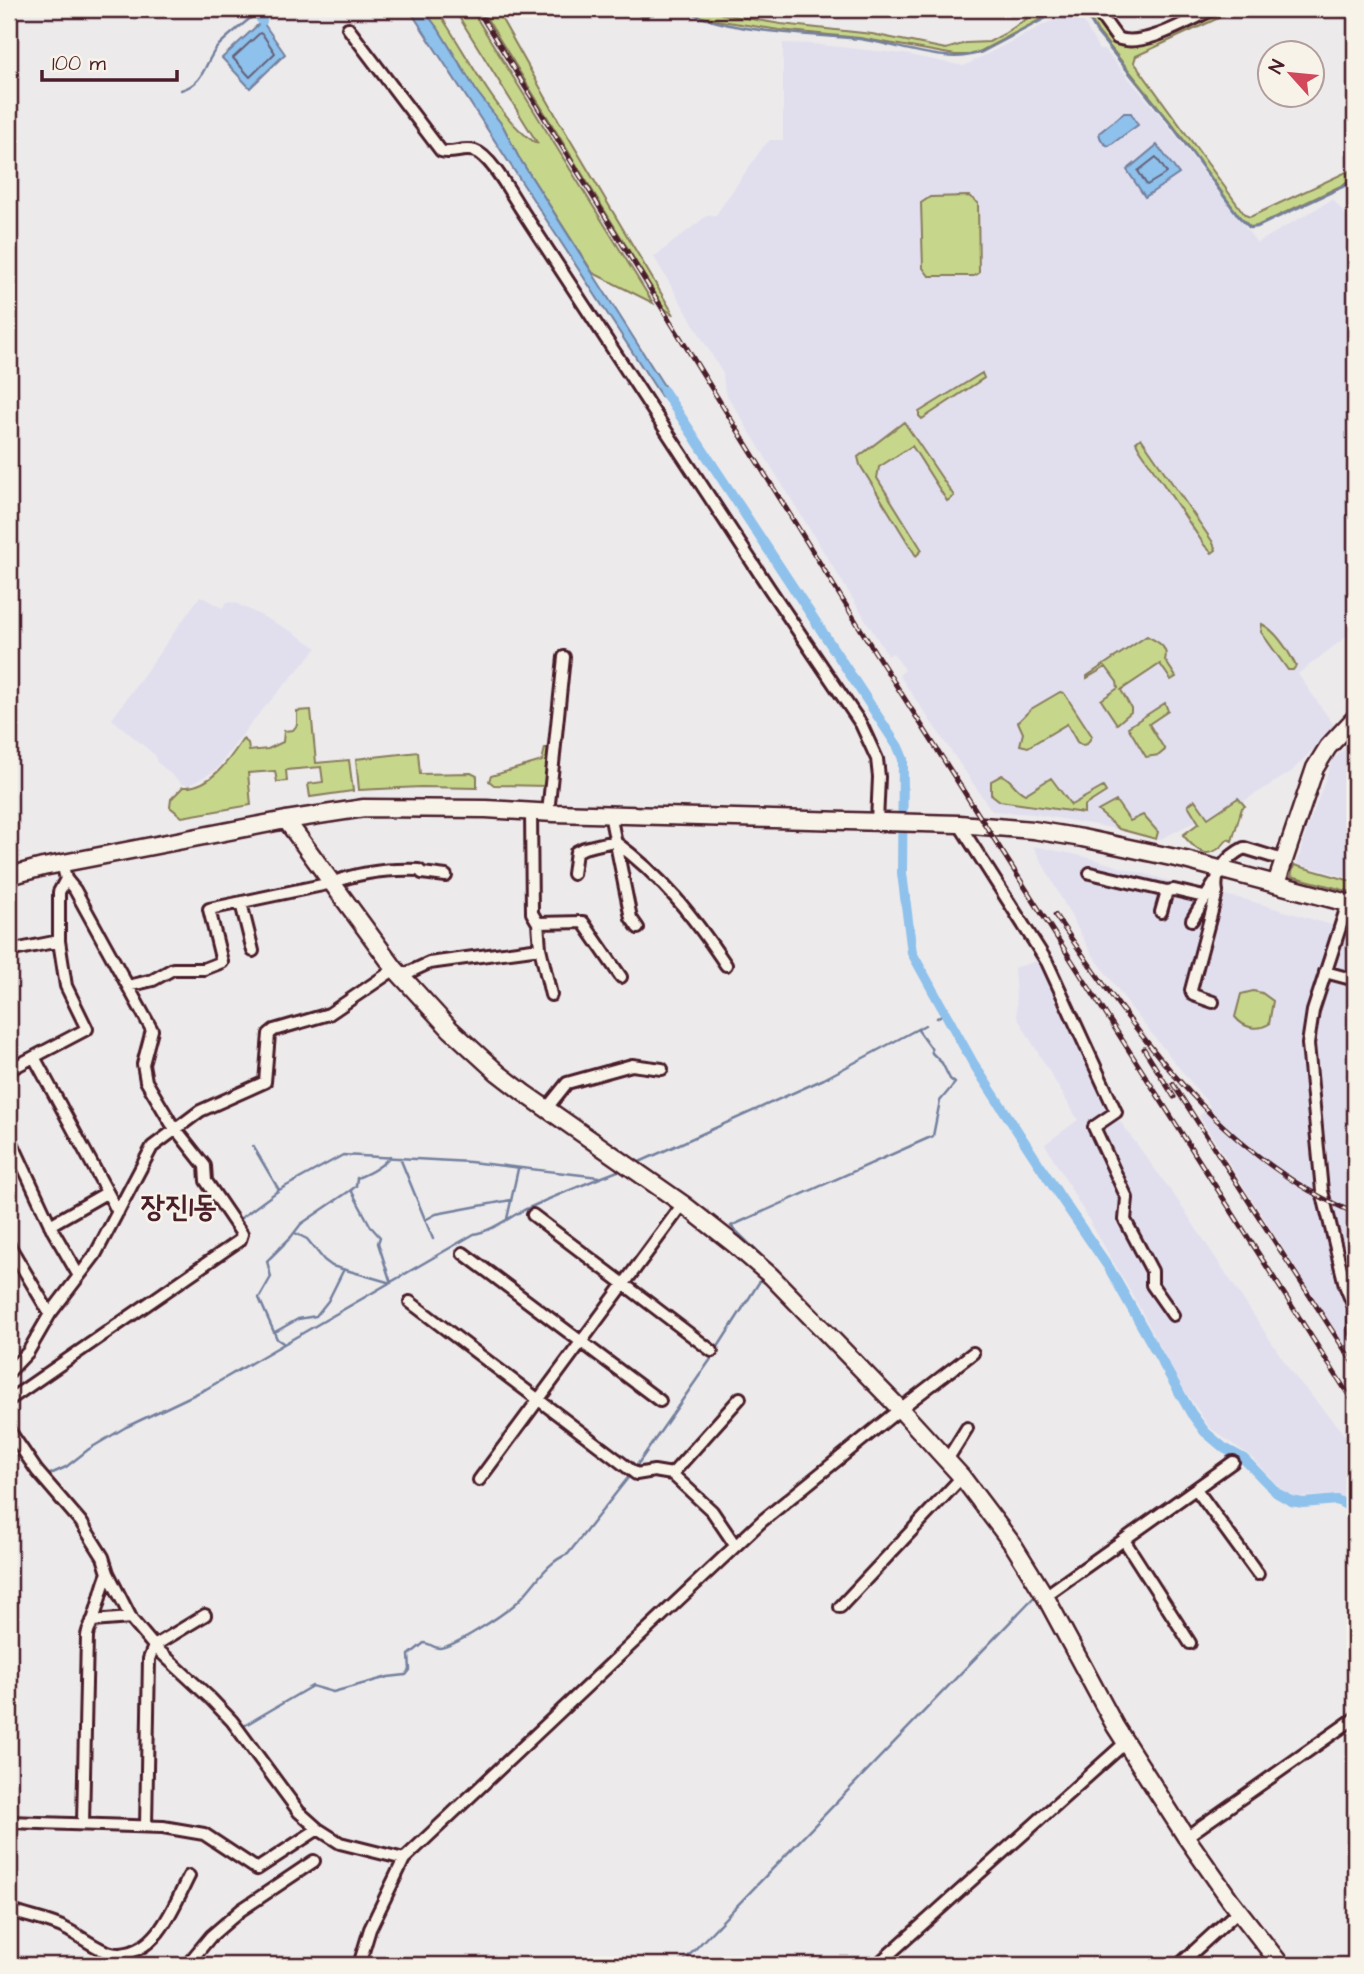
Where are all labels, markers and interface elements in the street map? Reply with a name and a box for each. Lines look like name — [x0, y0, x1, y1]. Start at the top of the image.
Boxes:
scale bar — [42, 38, 177, 82]
north arrow — [1256, 38, 1326, 108]
text: 100 m — [52, 49, 107, 78]
text: N — [1262, 55, 1292, 78]
district label: 장진1동 — [141, 1186, 217, 1228]

